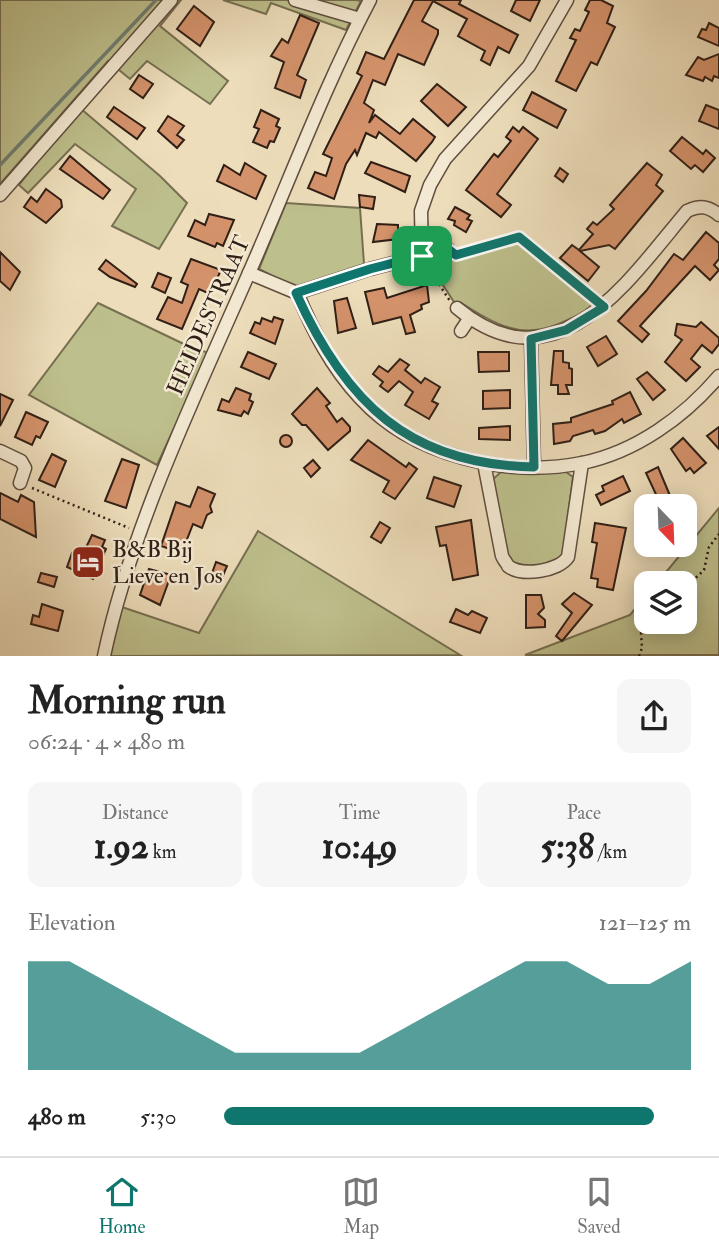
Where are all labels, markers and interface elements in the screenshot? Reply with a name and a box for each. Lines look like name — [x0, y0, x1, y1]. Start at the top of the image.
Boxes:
pin — [392, 226, 452, 286]
street label: HEIDESTRAAT — [160, 231, 257, 400]
icon: arrive — [403, 237, 441, 275]
north arrow — [634, 494, 696, 556]
map controls — [634, 494, 697, 634]
place label: B&B Bij Lieve en Jos — [112, 535, 223, 590]
hotel icon: B&B Bij Lieve en Jos — [69, 543, 107, 581]
button: layers — [634, 571, 697, 634]
text: Morning run — [28, 677, 226, 725]
button: share — [617, 679, 691, 753]
text: 06:24 · 4 × 480 m — [28, 727, 185, 756]
text: Distance — [102, 801, 168, 825]
text: Time — [339, 801, 380, 825]
text: Pace — [567, 801, 601, 825]
text: 1.92 — [94, 825, 149, 869]
text: 10:49 — [322, 825, 397, 869]
text: 5:38 — [541, 825, 594, 869]
text: km — [149, 840, 177, 864]
text: /km — [594, 840, 627, 864]
text: Elevation — [28, 908, 116, 937]
text: 121–125 m — [599, 908, 691, 937]
text: 480 m — [28, 1102, 86, 1131]
text: 5:30 — [140, 1102, 176, 1131]
tab: Home — [98, 1173, 146, 1239]
tab: Map — [342, 1173, 380, 1239]
tab: Saved — [577, 1173, 621, 1239]

